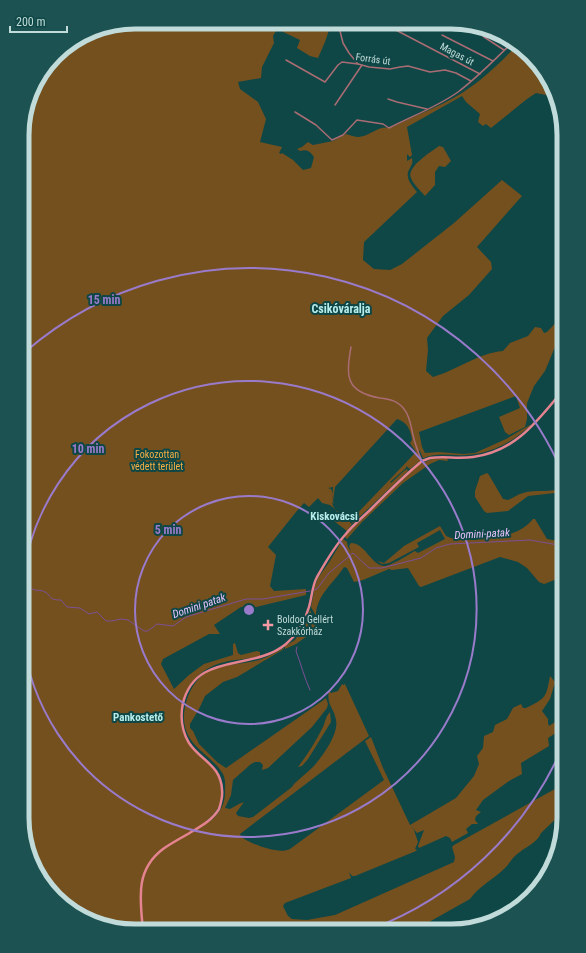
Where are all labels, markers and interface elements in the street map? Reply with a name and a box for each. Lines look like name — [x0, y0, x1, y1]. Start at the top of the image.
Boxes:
scale bar — [10, 8, 67, 34]
text: 200 m — [16, 15, 46, 29]
street label: Magas út — [438, 41, 476, 67]
street label: Forrás út — [355, 51, 391, 67]
text: 15 min — [88, 293, 120, 307]
district label: Csikóváralja — [312, 302, 371, 316]
text: 10 min — [72, 442, 104, 456]
park label: Fokozottan védett terület — [131, 449, 183, 472]
district label: Kiskovácsi — [310, 510, 358, 523]
text: 5 min — [155, 523, 181, 537]
water label: Domini-patak — [454, 526, 510, 542]
water label: Domini patak — [171, 591, 228, 621]
centre of rings — [242, 603, 256, 617]
place label: Boldog Gellért Szakkórház — [277, 614, 333, 637]
marker: Boldog Gellért Szakkórház — [262, 619, 274, 631]
district label: Pankostető — [113, 711, 163, 724]

